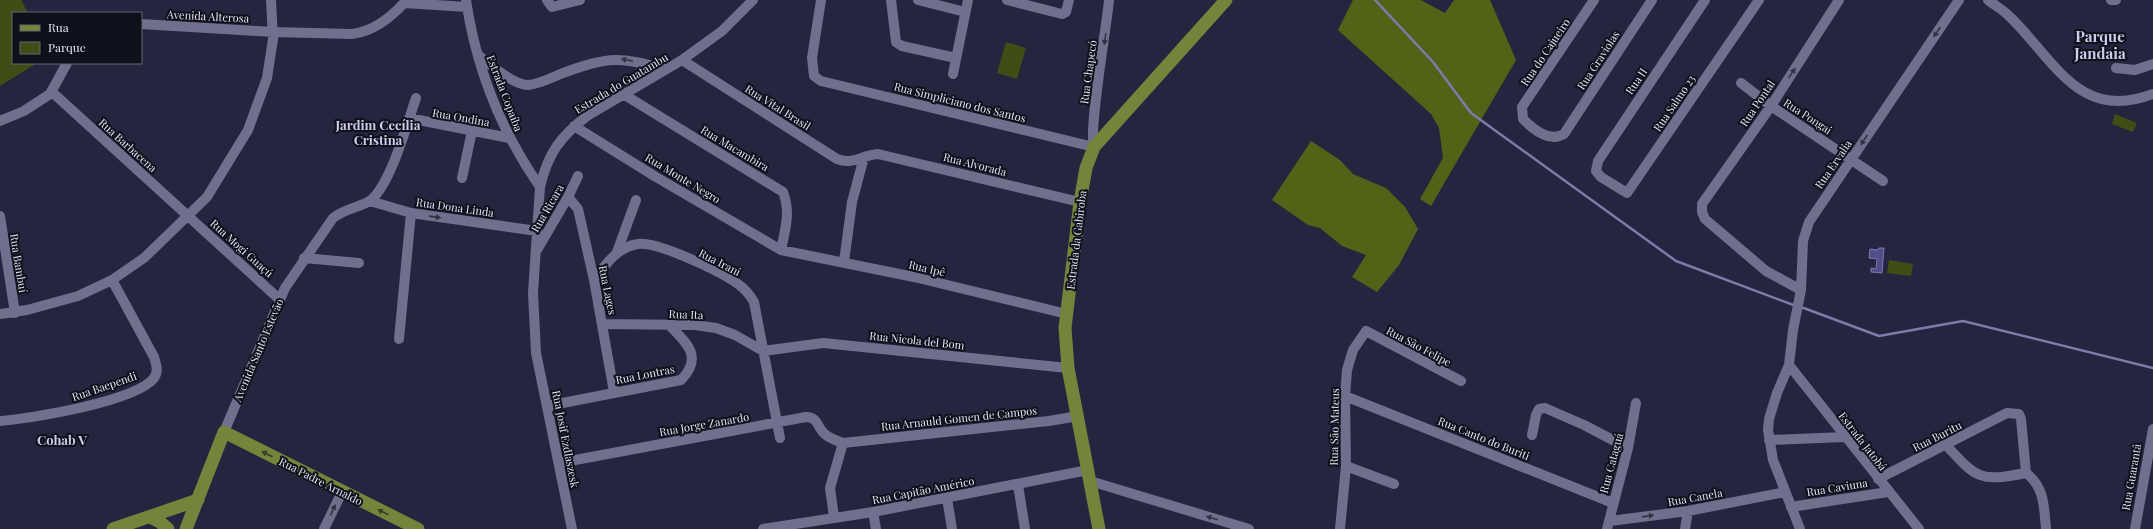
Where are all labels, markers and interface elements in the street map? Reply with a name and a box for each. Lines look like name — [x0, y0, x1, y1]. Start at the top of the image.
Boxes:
street label: Avenida Alterosa — [166, 6, 250, 26]
legend — [12, 12, 142, 64]
street label: Rua do Cajueiro — [1517, 15, 1573, 89]
text: Rua — [48, 19, 69, 35]
district label: Parque Jandaia — [2073, 26, 2126, 63]
street label: Rua Graviolas — [1573, 27, 1623, 92]
one-way arrow — [1933, 27, 1941, 37]
one-way arrow — [1101, 33, 1108, 45]
text: Parque — [48, 39, 86, 55]
street label: Rua Chapecó — [1076, 39, 1100, 105]
street label: Estrada do Guatambu — [571, 49, 671, 117]
street label: Estrada Copaíba — [484, 53, 527, 134]
one-way arrow — [621, 57, 633, 63]
street label: Rua II — [1622, 65, 1650, 97]
one-way arrow — [1788, 68, 1796, 78]
street label: Rua Salmo 23 — [1650, 72, 1698, 134]
street label: Rua Pontal — [1736, 77, 1778, 129]
street label: Rua Simpliciano dos Santos — [892, 78, 1028, 126]
street label: Rua Vital Brasil — [742, 81, 814, 133]
street label: Rua Pongai — [1781, 95, 1835, 137]
street label: Rua Ondina — [431, 105, 491, 130]
street label: Rua Barbacena — [96, 115, 161, 175]
district label: Jardim Cecília Cristina — [335, 116, 421, 148]
street label: Rua Macambira — [698, 122, 772, 175]
one-way arrow — [1860, 135, 1868, 145]
street label: Rua Ervalia — [1811, 136, 1855, 191]
street label: Rua Alvorada — [942, 149, 1009, 179]
street label: Rua Monte Negro — [643, 150, 723, 206]
street label: Rua Ricara — [527, 181, 567, 235]
street label: Estrada da Gabiroba — [1062, 189, 1090, 290]
street label: Rua Dona Linda — [415, 194, 495, 220]
one-way arrow — [429, 214, 441, 220]
street label: Rua Mogi Guaçú — [207, 216, 277, 281]
street label: Rua Bambuí — [7, 232, 31, 294]
street label: Rua Irani — [696, 245, 744, 279]
street label: Rua Ipê — [907, 257, 947, 280]
street label: Rua Lages — [595, 264, 621, 316]
street label: Avenida Santo Estevão — [229, 296, 287, 405]
street label: Rua Ita — [668, 306, 704, 322]
street label: Rua São Felipe — [1384, 323, 1455, 370]
street label: Rua Nicola del Bom — [869, 328, 965, 352]
street label: Rua Lontras — [614, 361, 676, 387]
street label: Rua Baependi — [70, 368, 138, 404]
street label: Rua São Mateus — [1326, 388, 1342, 466]
street label: Rua Josif Ezdlaszesk — [549, 389, 583, 489]
street label: Rua Arnauld Gomen de Campos — [880, 402, 1038, 434]
street label: Estrada Jatobá — [1835, 408, 1891, 474]
street label: Rua Jorge Zanardo — [658, 409, 750, 439]
street label: Rua Canto do Buriti — [1436, 413, 1532, 463]
street label: Rua Buritu — [1910, 417, 1965, 455]
district label: Cohab V — [37, 431, 87, 448]
street label: Rua Cataguá — [1596, 431, 1626, 495]
street label: Rua Guarantâ — [2118, 442, 2144, 512]
one-way arrow — [261, 451, 273, 457]
street label: Rua Padre Arnaldo — [277, 453, 365, 509]
street label: Rua Capitão Américo — [871, 473, 975, 507]
street label: Rua Caviuna — [1805, 475, 1869, 499]
street label: Rua Canela — [1666, 485, 1724, 509]
one-way arrow — [330, 505, 336, 516]
one-way arrow — [377, 509, 389, 515]
one-way arrow — [1642, 513, 1654, 519]
one-way arrow — [1206, 515, 1218, 521]

